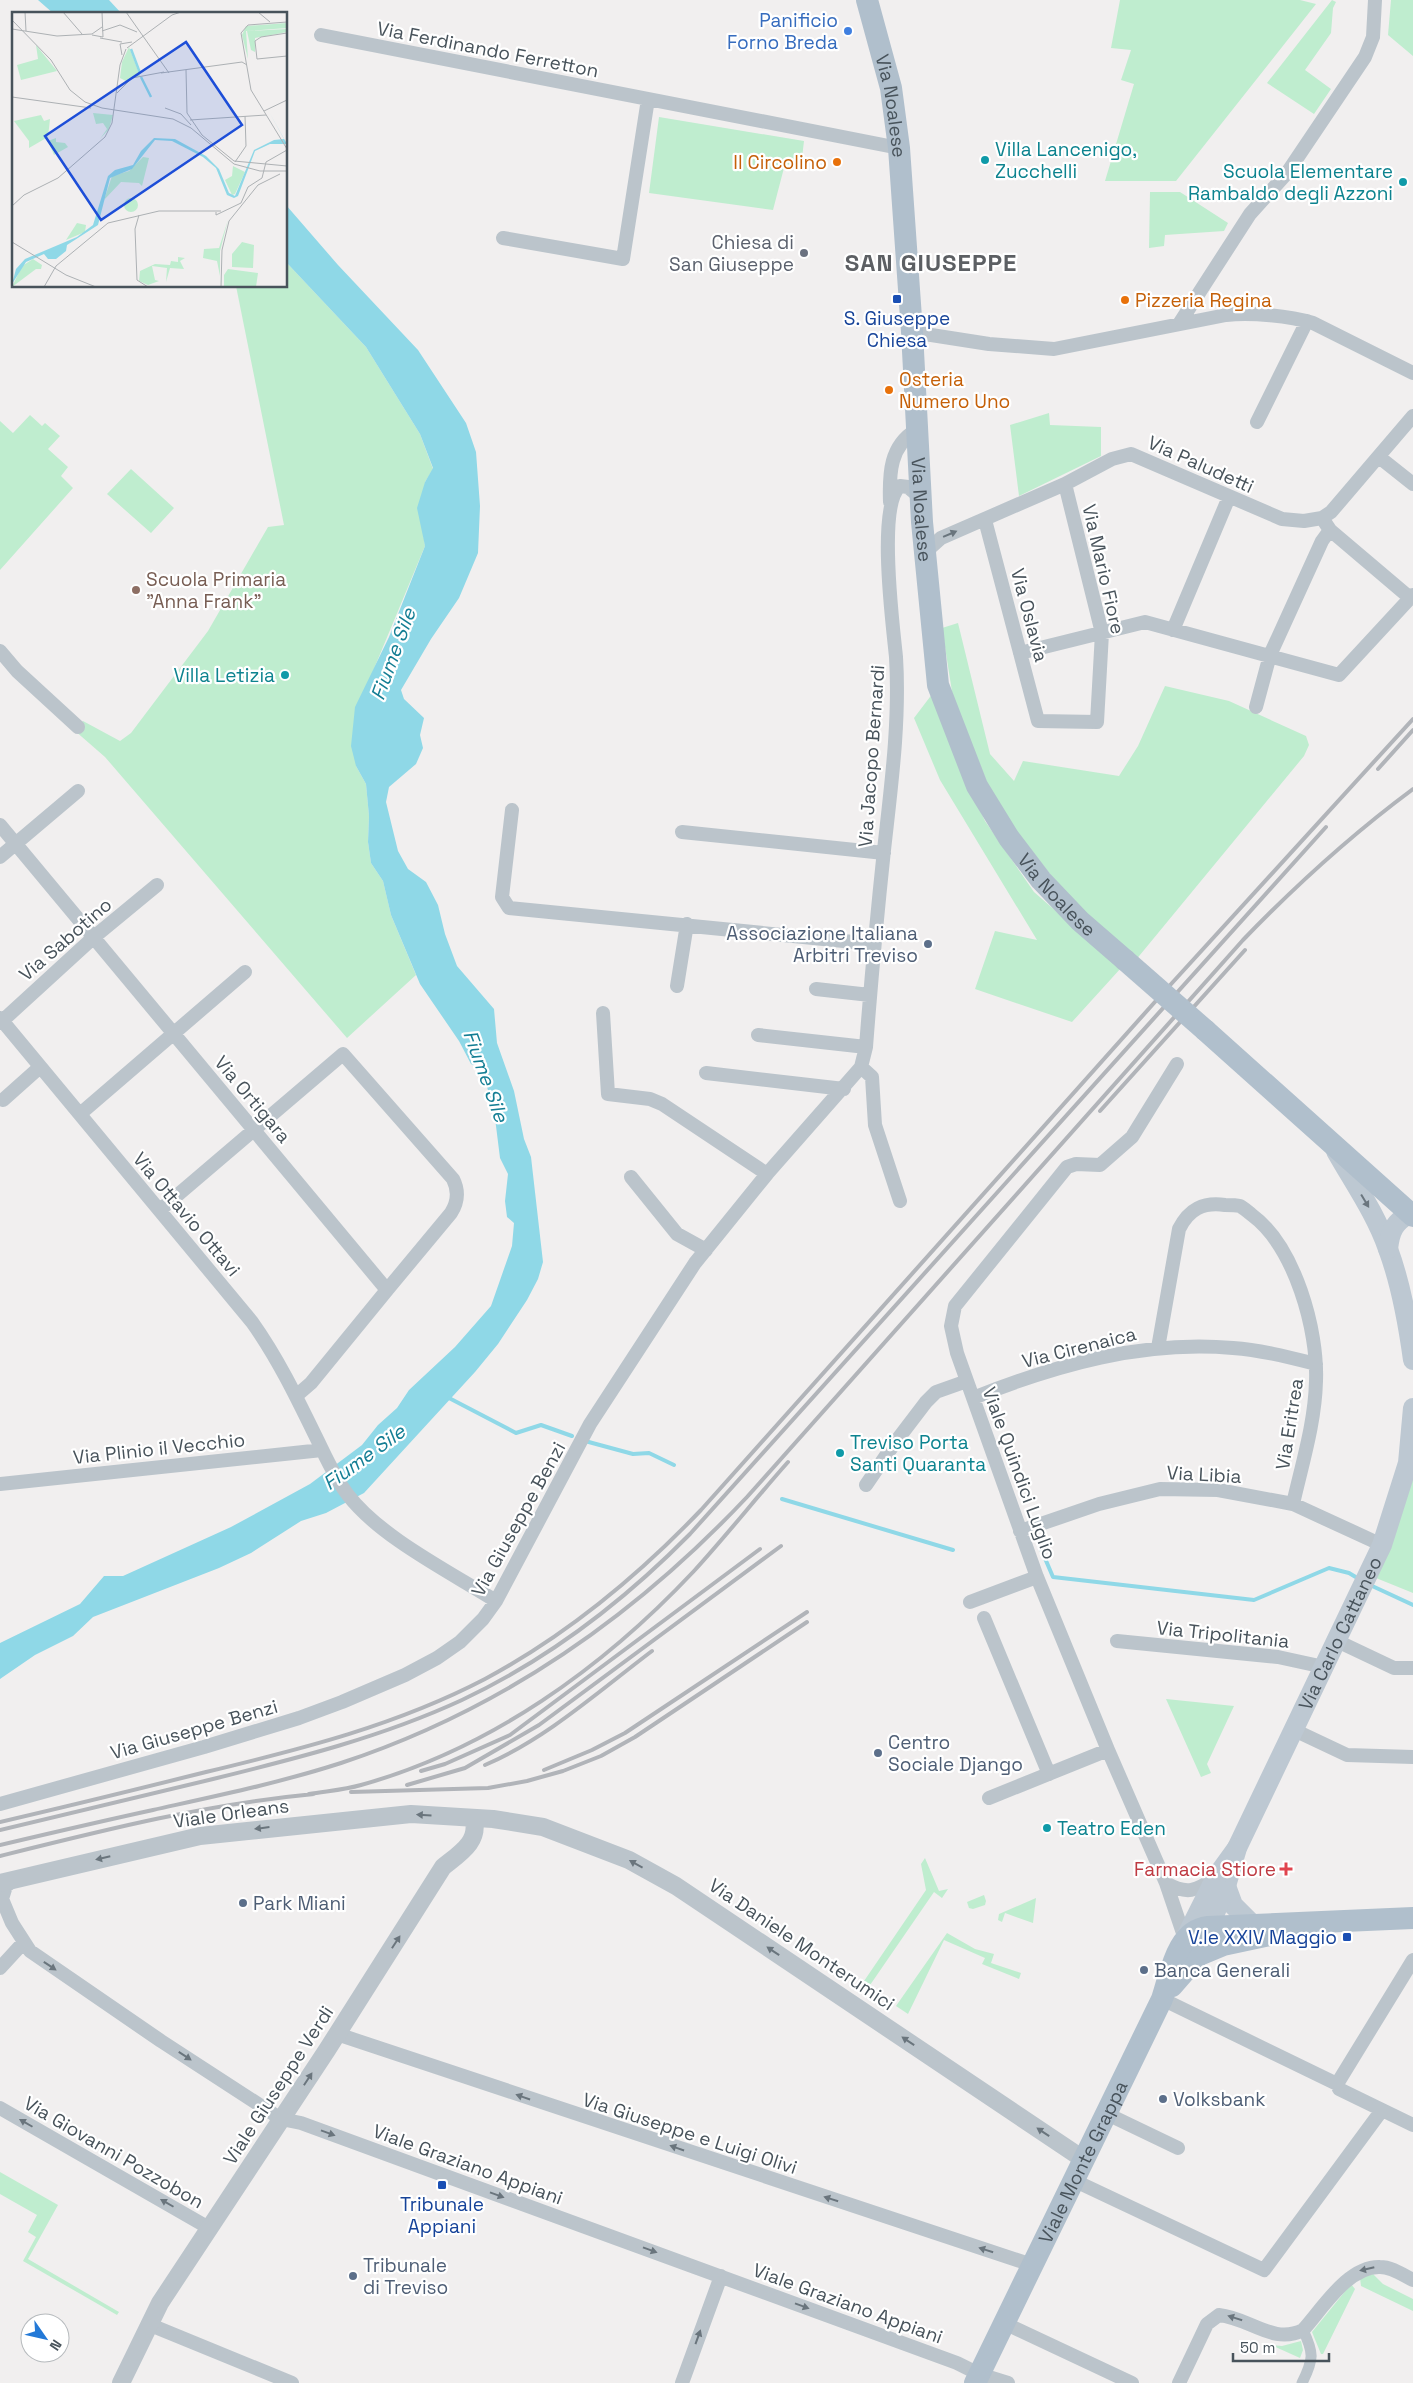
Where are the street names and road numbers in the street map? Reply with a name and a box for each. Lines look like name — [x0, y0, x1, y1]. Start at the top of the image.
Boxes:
street label: Via Ferdinando Ferretton — [375, 16, 601, 83]
street label: Via Noalese — [869, 51, 912, 159]
street label: Via Paludetti — [1144, 430, 1258, 499]
street label: Via Noalese — [906, 457, 938, 563]
street label: Via Mario Fiore — [1076, 502, 1131, 637]
street label: Via Oslavia — [1005, 566, 1054, 665]
street label: Via Jacopo Bernardi — [853, 664, 890, 848]
street label: Via Noalese — [1012, 848, 1101, 942]
street label: Via Sabotino — [14, 892, 117, 987]
street label: Via Ortigara — [209, 1051, 296, 1148]
street label: Via Ottavio Ottavi — [127, 1147, 246, 1282]
street label: Via Cirenaica — [1019, 1321, 1139, 1374]
street label: Via Eritrea — [1270, 1376, 1309, 1472]
street label: Viale Quindici Luglio — [977, 1384, 1062, 1563]
street label: Via Plinio il Vecchio — [72, 1427, 246, 1470]
street label: Via Giuseppe Benzi — [466, 1438, 571, 1601]
street label: Via Libia — [1166, 1460, 1242, 1489]
street label: Via Carlo Cattaneo — [1293, 1552, 1388, 1714]
street label: Via Tripolitania — [1155, 1615, 1291, 1654]
street label: Via Giuseppe Benzi — [108, 1694, 281, 1765]
street label: Viale Orleans — [172, 1793, 290, 1834]
street label: Via Daniele Monterumici — [704, 1873, 900, 2016]
street label: Viale Giuseppe Verdi — [218, 2001, 339, 2169]
street label: Viale Monte Grappa — [1033, 2076, 1133, 2248]
street label: Via Giuseppe e Luigi Olivi — [579, 2087, 800, 2180]
street label: Via Giovanni Pozzobon — [19, 2091, 208, 2214]
street label: Viale Graziano Appiani — [369, 2118, 566, 2210]
street label: Viale Graziano Appiani — [749, 2257, 946, 2349]

